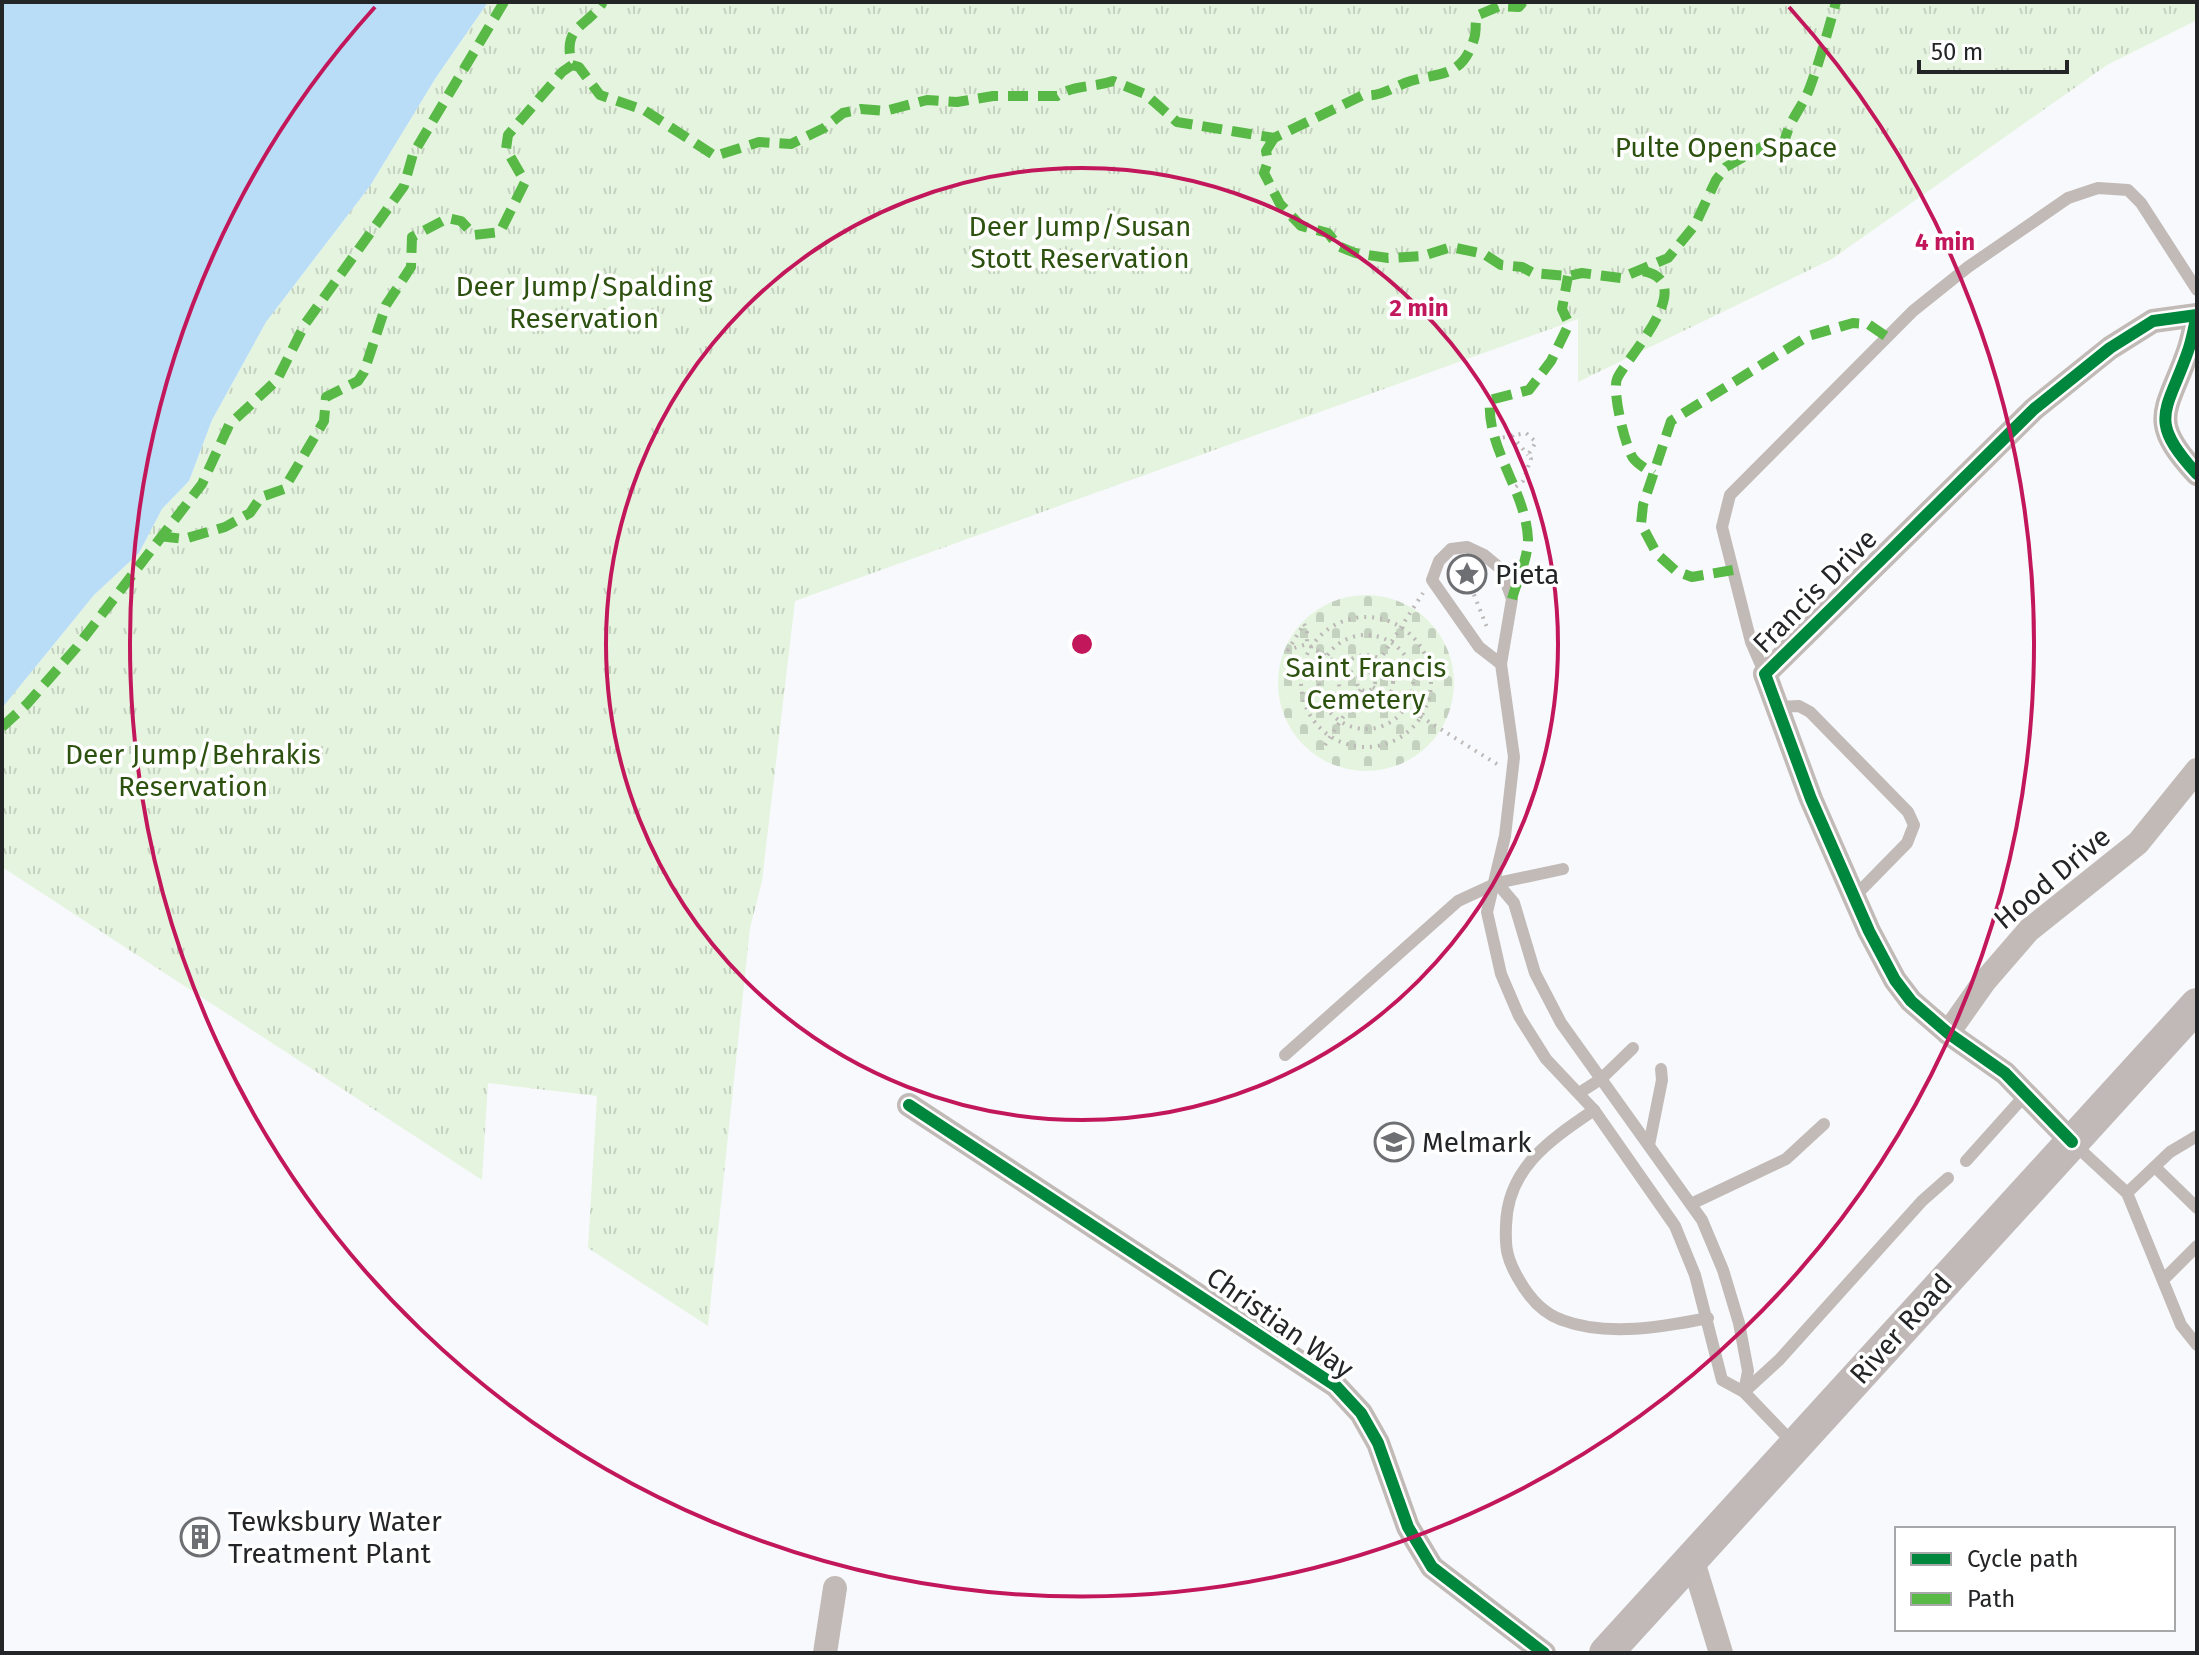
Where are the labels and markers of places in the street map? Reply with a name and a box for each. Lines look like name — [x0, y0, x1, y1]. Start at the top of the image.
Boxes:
place icon: Pieta — [1446, 553, 1488, 595]
place label: Pieta — [1495, 558, 1560, 591]
centre of rings — [1068, 630, 1096, 658]
school or university icon: Melmark — [1373, 1121, 1415, 1163]
place label: Melmark — [1422, 1126, 1532, 1159]
place label: Tewksbury Water Treatment Plant — [228, 1505, 442, 1570]
building icon: Tewksbury Water Treatment Plant — [179, 1516, 221, 1558]

